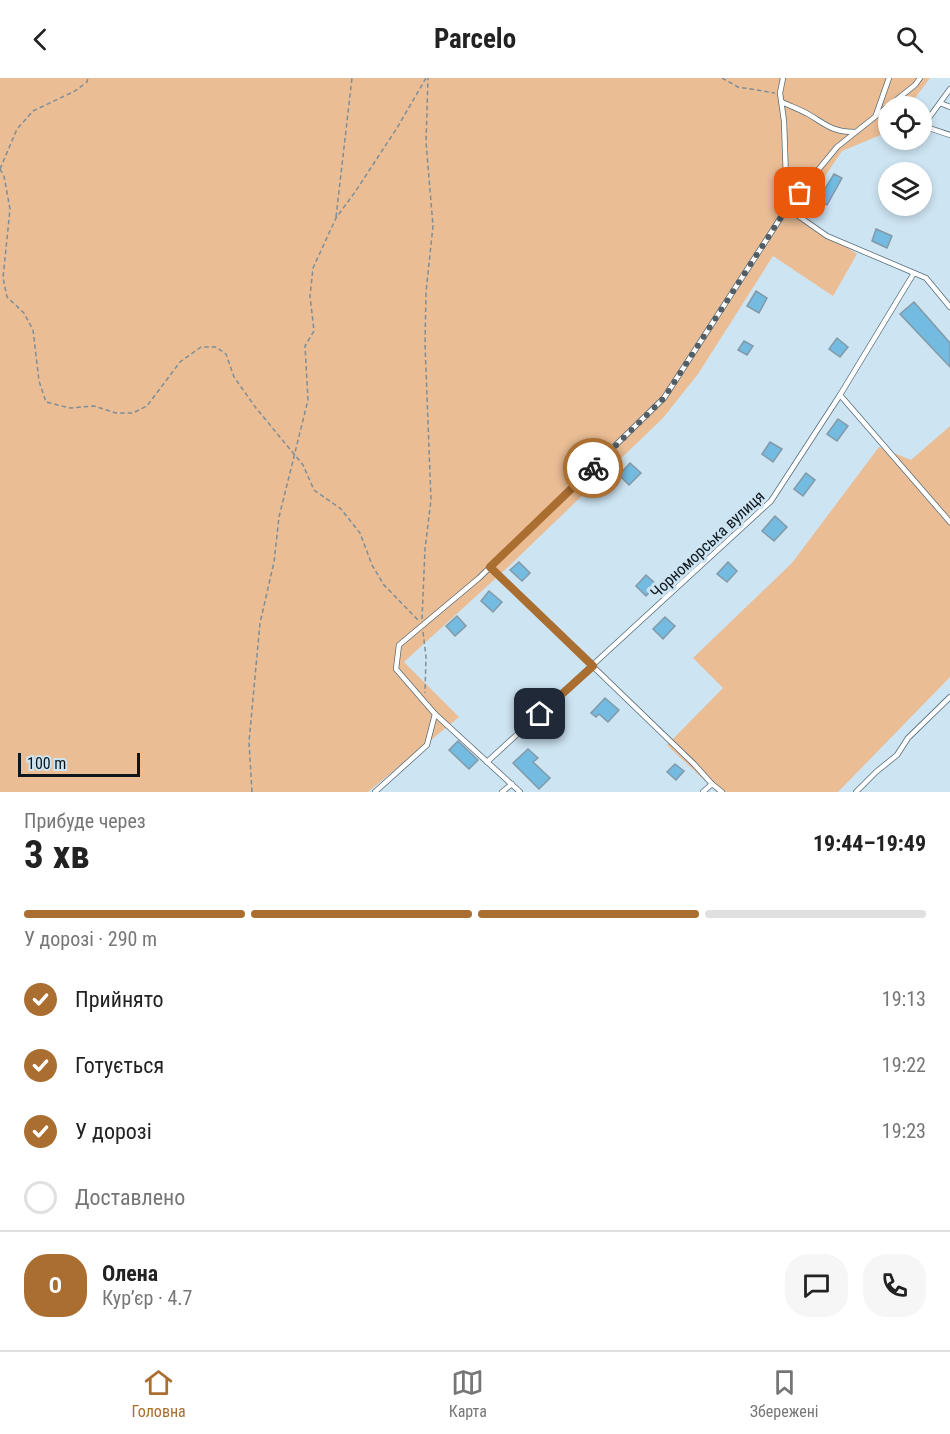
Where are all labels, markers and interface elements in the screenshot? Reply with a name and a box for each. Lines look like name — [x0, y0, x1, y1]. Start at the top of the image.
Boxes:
icon: back — [24, 23, 57, 56]
text: Parcelo — [434, 23, 516, 55]
icon: search — [893, 23, 926, 56]
map controls — [878, 96, 932, 216]
button: locate — [878, 96, 932, 150]
button: layers — [878, 162, 932, 216]
pin — [774, 167, 825, 218]
icon: bag — [783, 176, 816, 209]
courier — [563, 438, 623, 498]
icon: bike — [577, 452, 610, 485]
street label: Чорноморська вулиця — [646, 487, 768, 602]
pin — [514, 688, 565, 739]
icon: home — [523, 697, 556, 730]
scale bar — [18, 750, 140, 778]
text: 100 m — [27, 754, 66, 773]
text: Прибуде через — [24, 809, 146, 833]
text: 19:44–19:49 — [813, 831, 926, 856]
text: 3 хв — [24, 832, 90, 878]
text: У дорозі · 290 m — [24, 927, 157, 951]
icon: check — [24, 983, 57, 1016]
text: Прийнято — [75, 987, 164, 1012]
text: 19:13 — [882, 987, 926, 1011]
icon: check — [24, 1049, 57, 1082]
text: Готується — [75, 1053, 164, 1078]
text: 19:22 — [882, 1053, 926, 1077]
icon: check — [24, 1115, 57, 1148]
text: У дорозі — [75, 1119, 152, 1144]
text: 19:23 — [882, 1119, 926, 1143]
text: Доставлено — [75, 1185, 185, 1210]
button: chat — [785, 1254, 848, 1317]
button: phone — [863, 1254, 926, 1317]
text: Олена — [102, 1261, 158, 1286]
text: О — [49, 1273, 62, 1298]
text: Кур’єр · 4.7 — [102, 1286, 192, 1310]
tab: Головна — [131, 1366, 186, 1421]
tab: Карта — [449, 1366, 487, 1421]
tab: Збережені — [750, 1366, 819, 1421]

